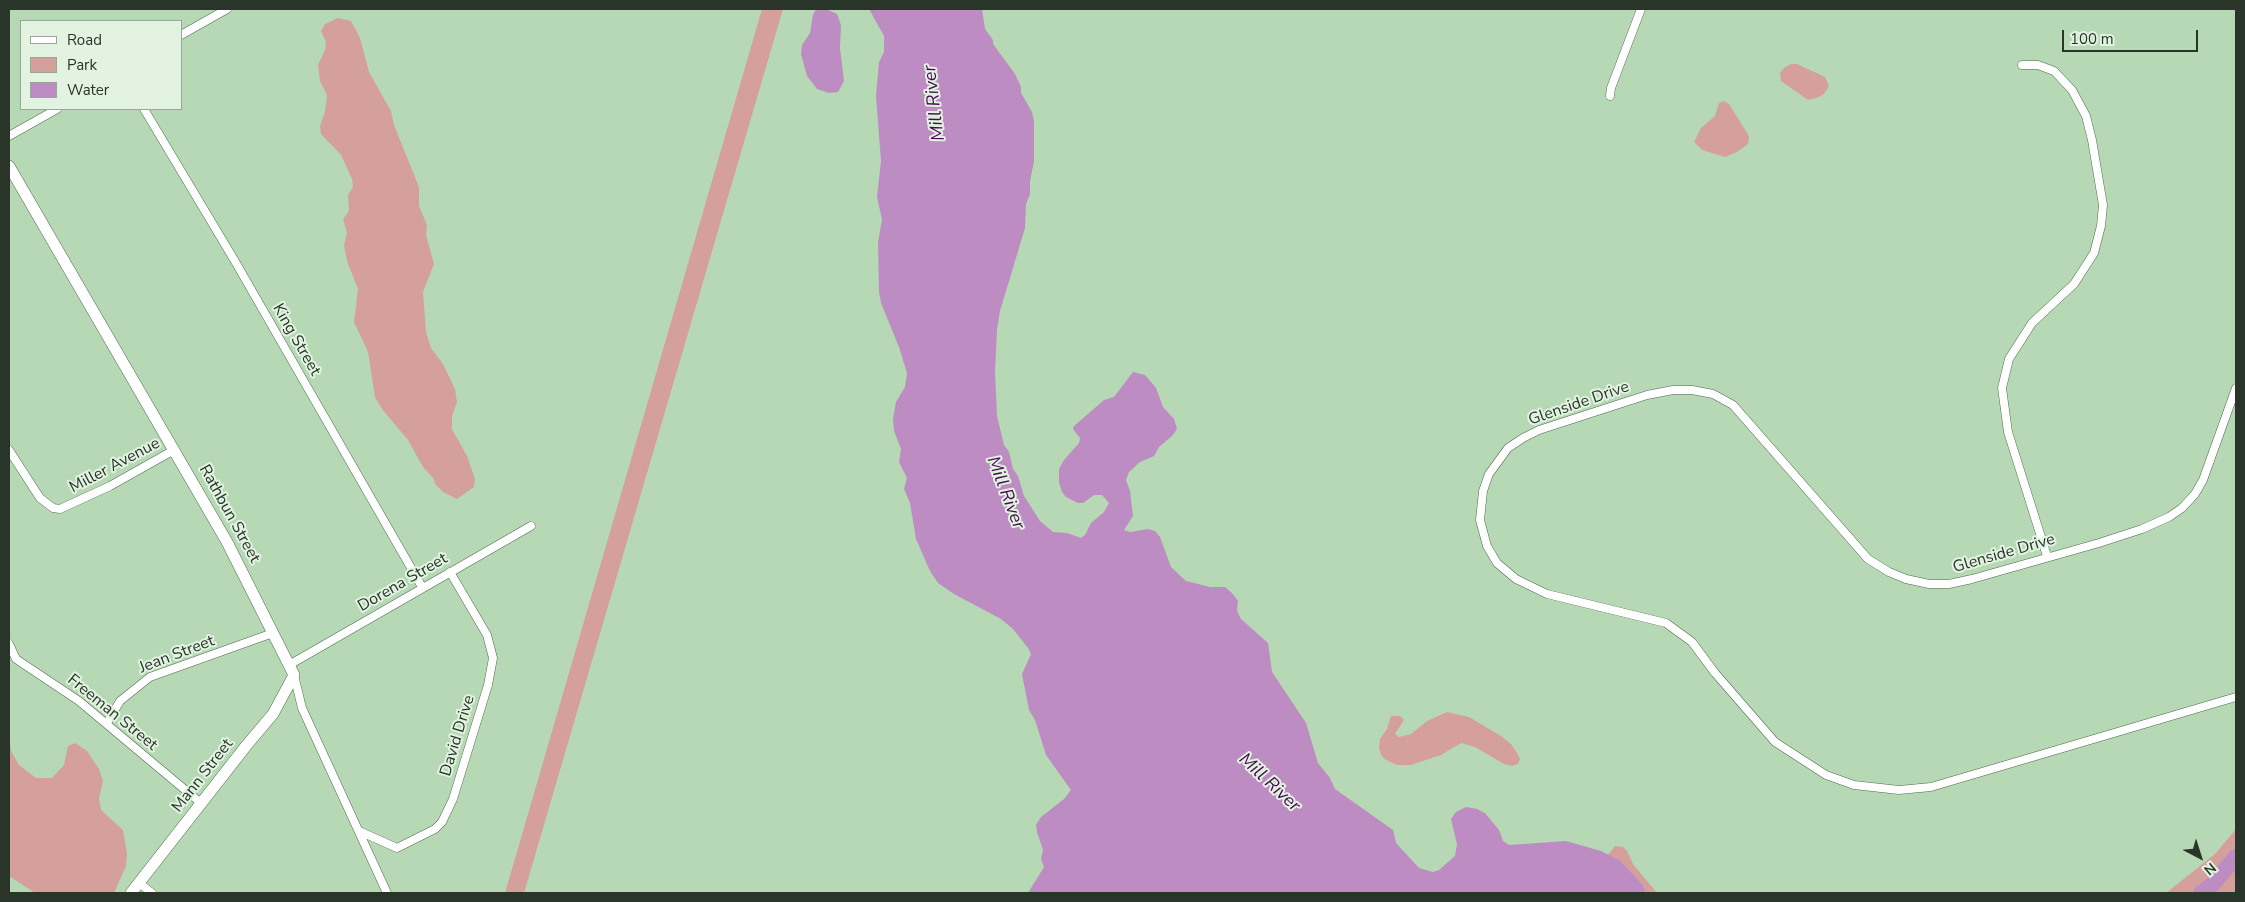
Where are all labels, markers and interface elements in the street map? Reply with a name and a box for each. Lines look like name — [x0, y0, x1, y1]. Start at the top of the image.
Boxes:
legend — [20, 20, 182, 110]
scale bar — [2065, 20, 2201, 52]
text: 100 m — [2070, 29, 2114, 49]
text: Road — [67, 30, 102, 50]
text: Park — [67, 55, 97, 75]
water label: Mill River — [920, 64, 950, 142]
text: Water — [67, 80, 109, 100]
street label: King Street — [268, 301, 324, 379]
street label: Glenside Drive — [1526, 378, 1632, 430]
street label: Miller Avenue — [67, 434, 163, 498]
water label: Mill River — [981, 454, 1029, 532]
street label: Rathbun Street — [194, 462, 264, 566]
street label: Glenside Drive — [1951, 530, 2057, 578]
street label: Dorena Street — [355, 550, 451, 616]
street label: Jean Street — [137, 632, 217, 678]
street label: Freeman Street — [63, 671, 161, 755]
street label: David Drive — [437, 693, 479, 779]
street label: Mann Street — [168, 735, 238, 817]
water label: Mill River — [1234, 749, 1304, 817]
north arrow — [2175, 832, 2225, 882]
text: N — [2200, 858, 2220, 880]

